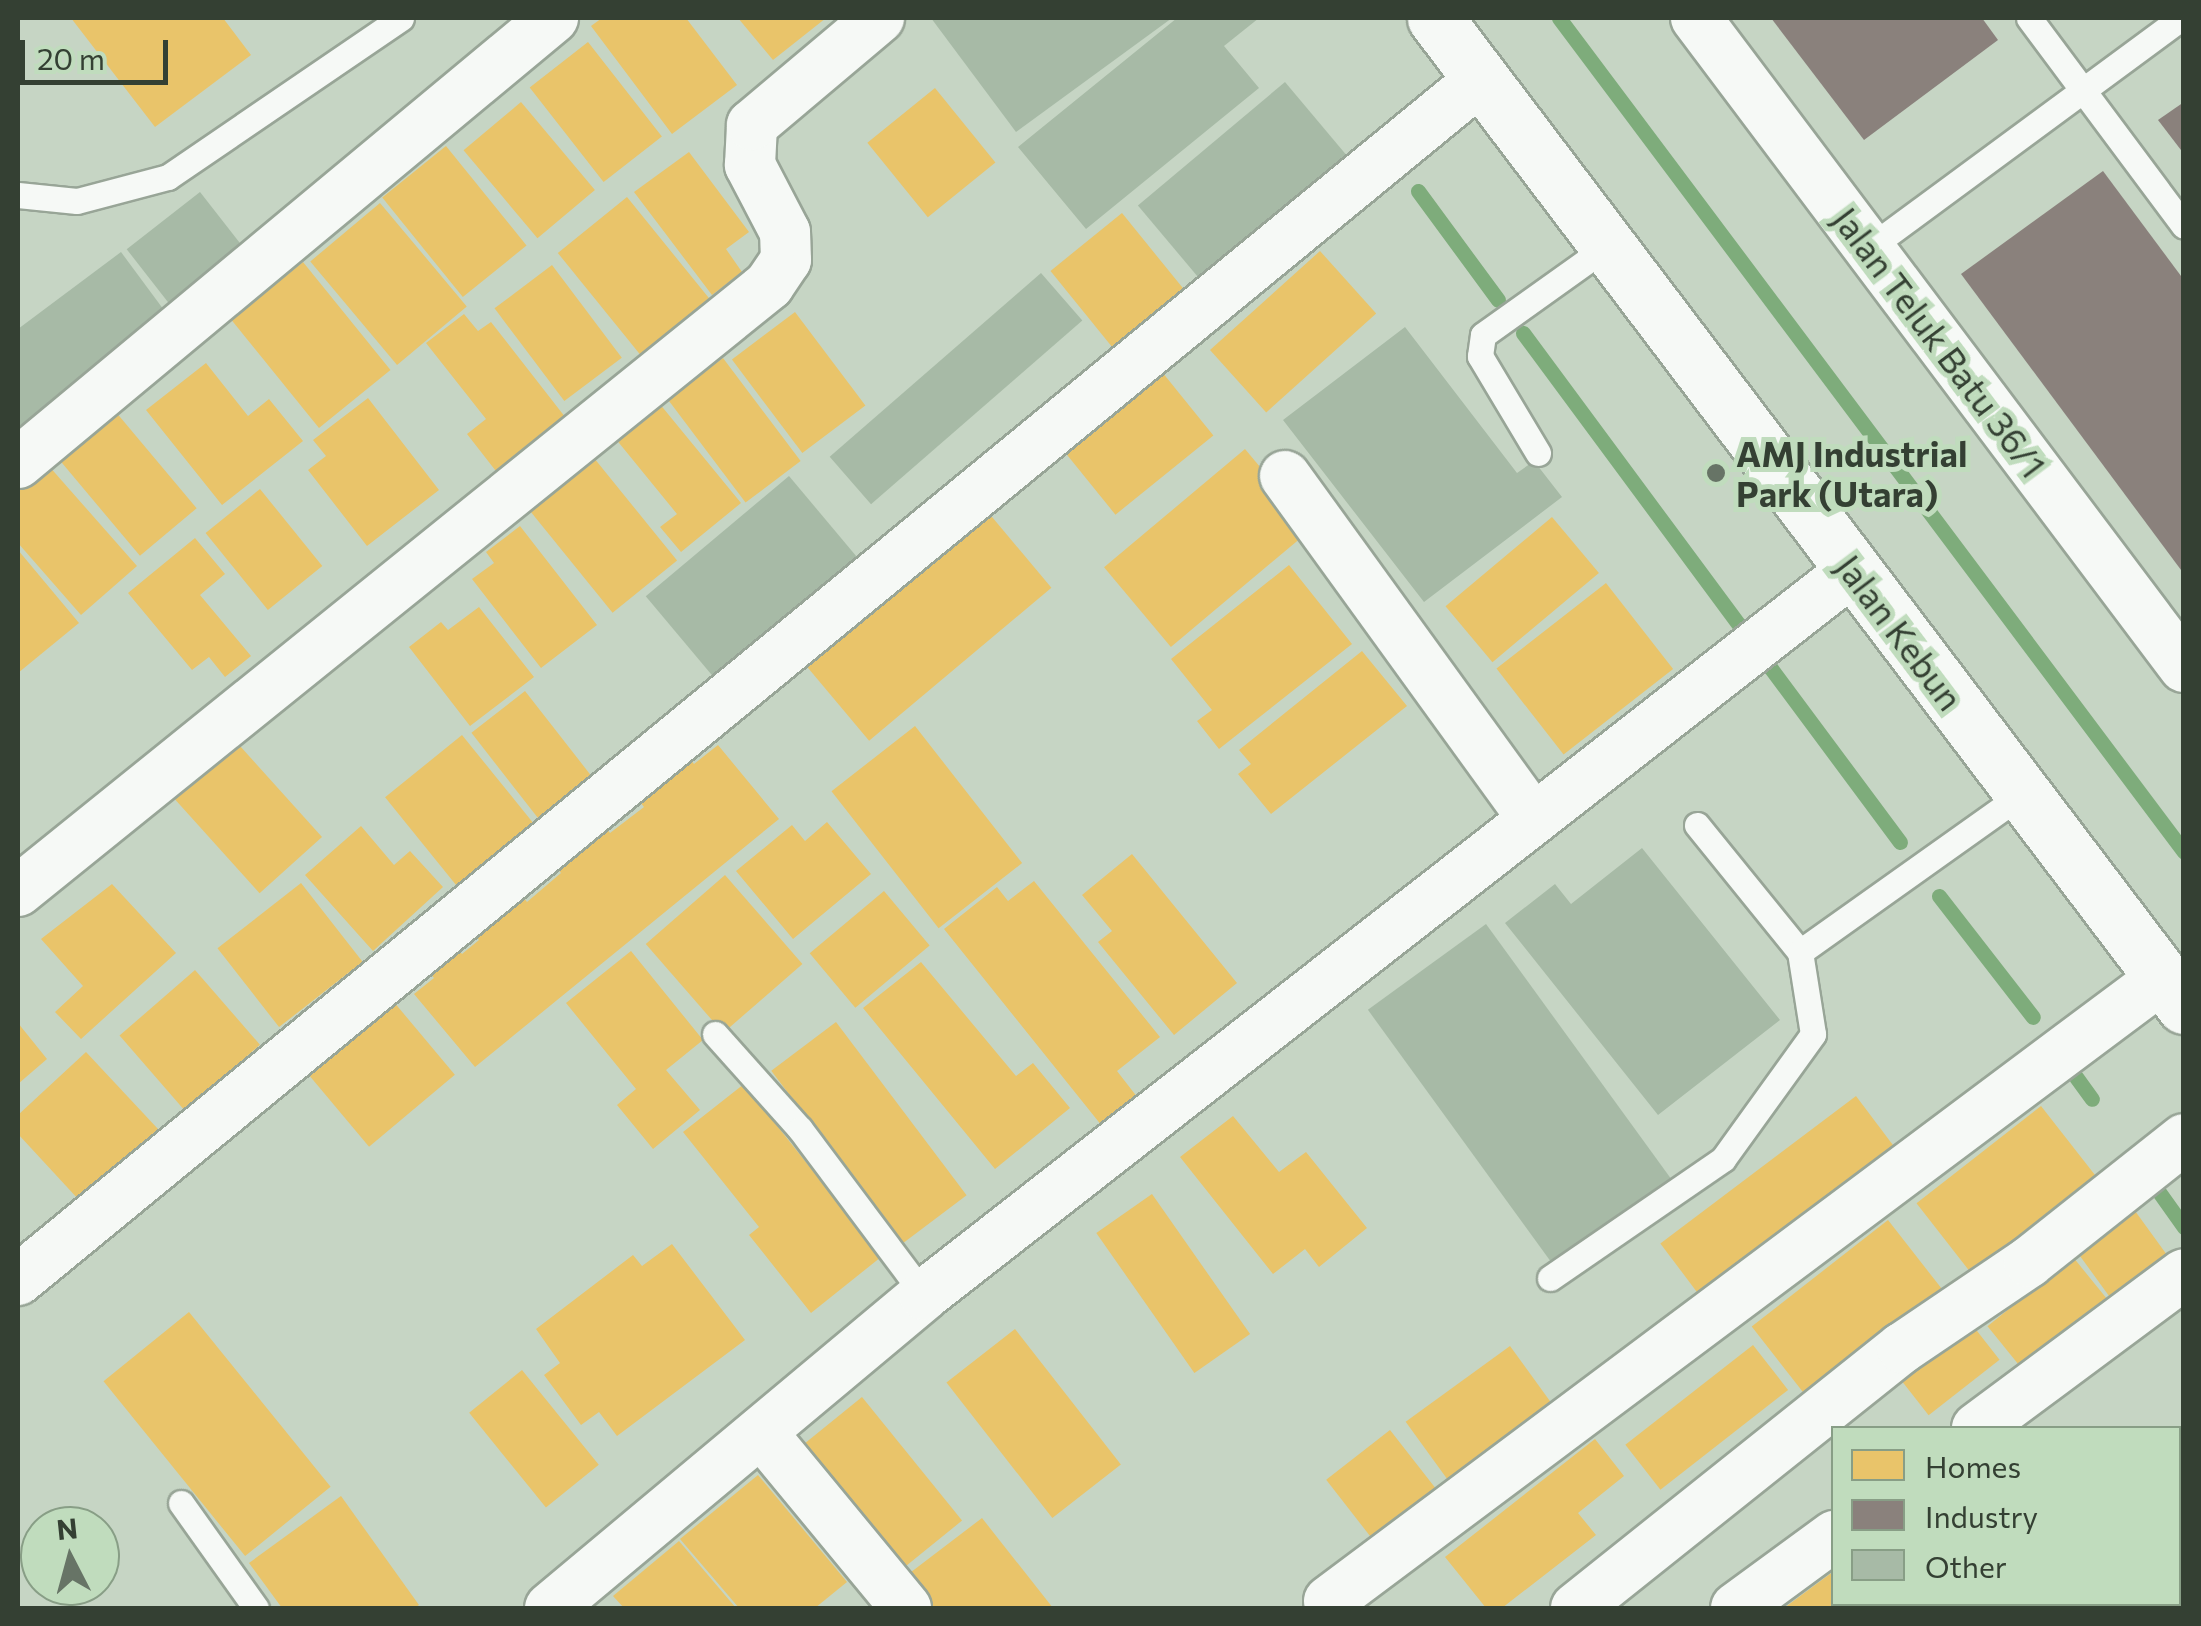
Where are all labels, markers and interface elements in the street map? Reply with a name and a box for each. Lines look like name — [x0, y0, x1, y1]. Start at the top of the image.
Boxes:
scale bar — [25, 20, 172, 82]
text: 20 m — [37, 39, 105, 76]
street label: Jalan Teluk Batu 36/1 — [1825, 199, 2055, 485]
place label: AMJ Industrial Park (Utara) — [1736, 432, 1967, 514]
marker: AMJ Industrial Park (Utara) — [1705, 462, 1727, 484]
street label: Jalan Kebun — [1828, 546, 1972, 718]
legend — [1831, 1426, 2181, 1606]
text: Homes — [1925, 1447, 2021, 1484]
text: Industry — [1925, 1497, 2038, 1534]
north arrow — [20, 1506, 120, 1606]
text: N — [55, 1510, 79, 1546]
text: Other — [1925, 1547, 2007, 1584]

